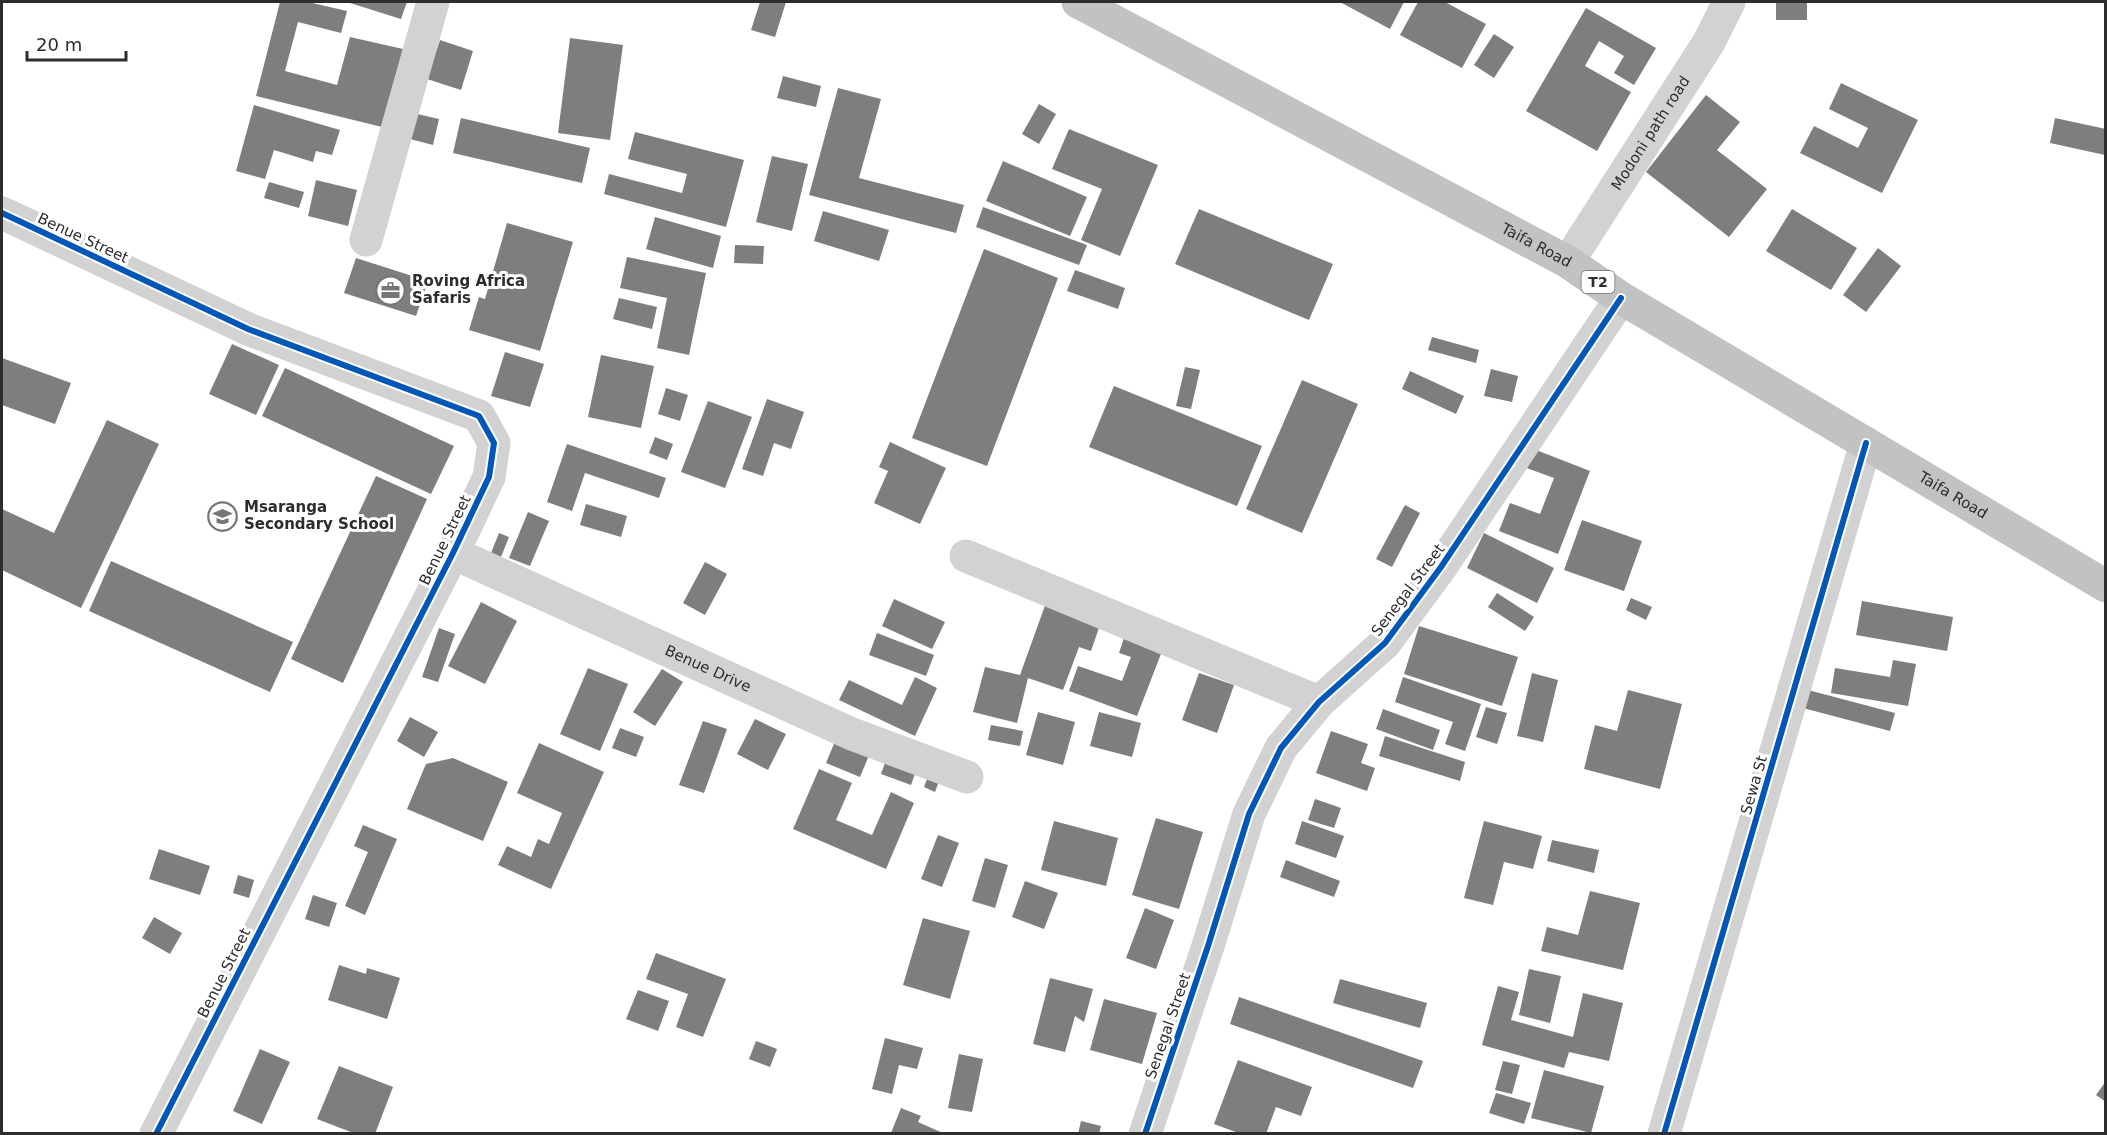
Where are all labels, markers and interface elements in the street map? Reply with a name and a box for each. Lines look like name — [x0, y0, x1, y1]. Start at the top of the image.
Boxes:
scale bar — [27, 24, 126, 62]
text: 20 m — [36, 34, 82, 55]
street label: Modoni path road — [1607, 73, 1694, 194]
street label: Benue Street — [35, 209, 131, 267]
street label: Taifa Road — [1497, 219, 1575, 271]
road number: T2 — [1582, 271, 1614, 293]
place label: Roving Africa Safaris — [412, 272, 525, 307]
office icon: Roving Africa Safaris — [375, 274, 407, 306]
street label: Taifa Road — [1915, 467, 1991, 523]
street label: Benue Street — [415, 492, 475, 588]
place label: Msaranga Secondary School — [244, 498, 394, 533]
school or university icon: Msaranga Secondary School — [207, 500, 239, 532]
street label: Senegal Street — [1367, 540, 1449, 640]
street label: Benue Drive — [662, 641, 754, 696]
street label: Sewa St — [1737, 753, 1771, 817]
street label: Benue Street — [194, 925, 254, 1021]
street label: Senegal Street — [1141, 971, 1195, 1081]

